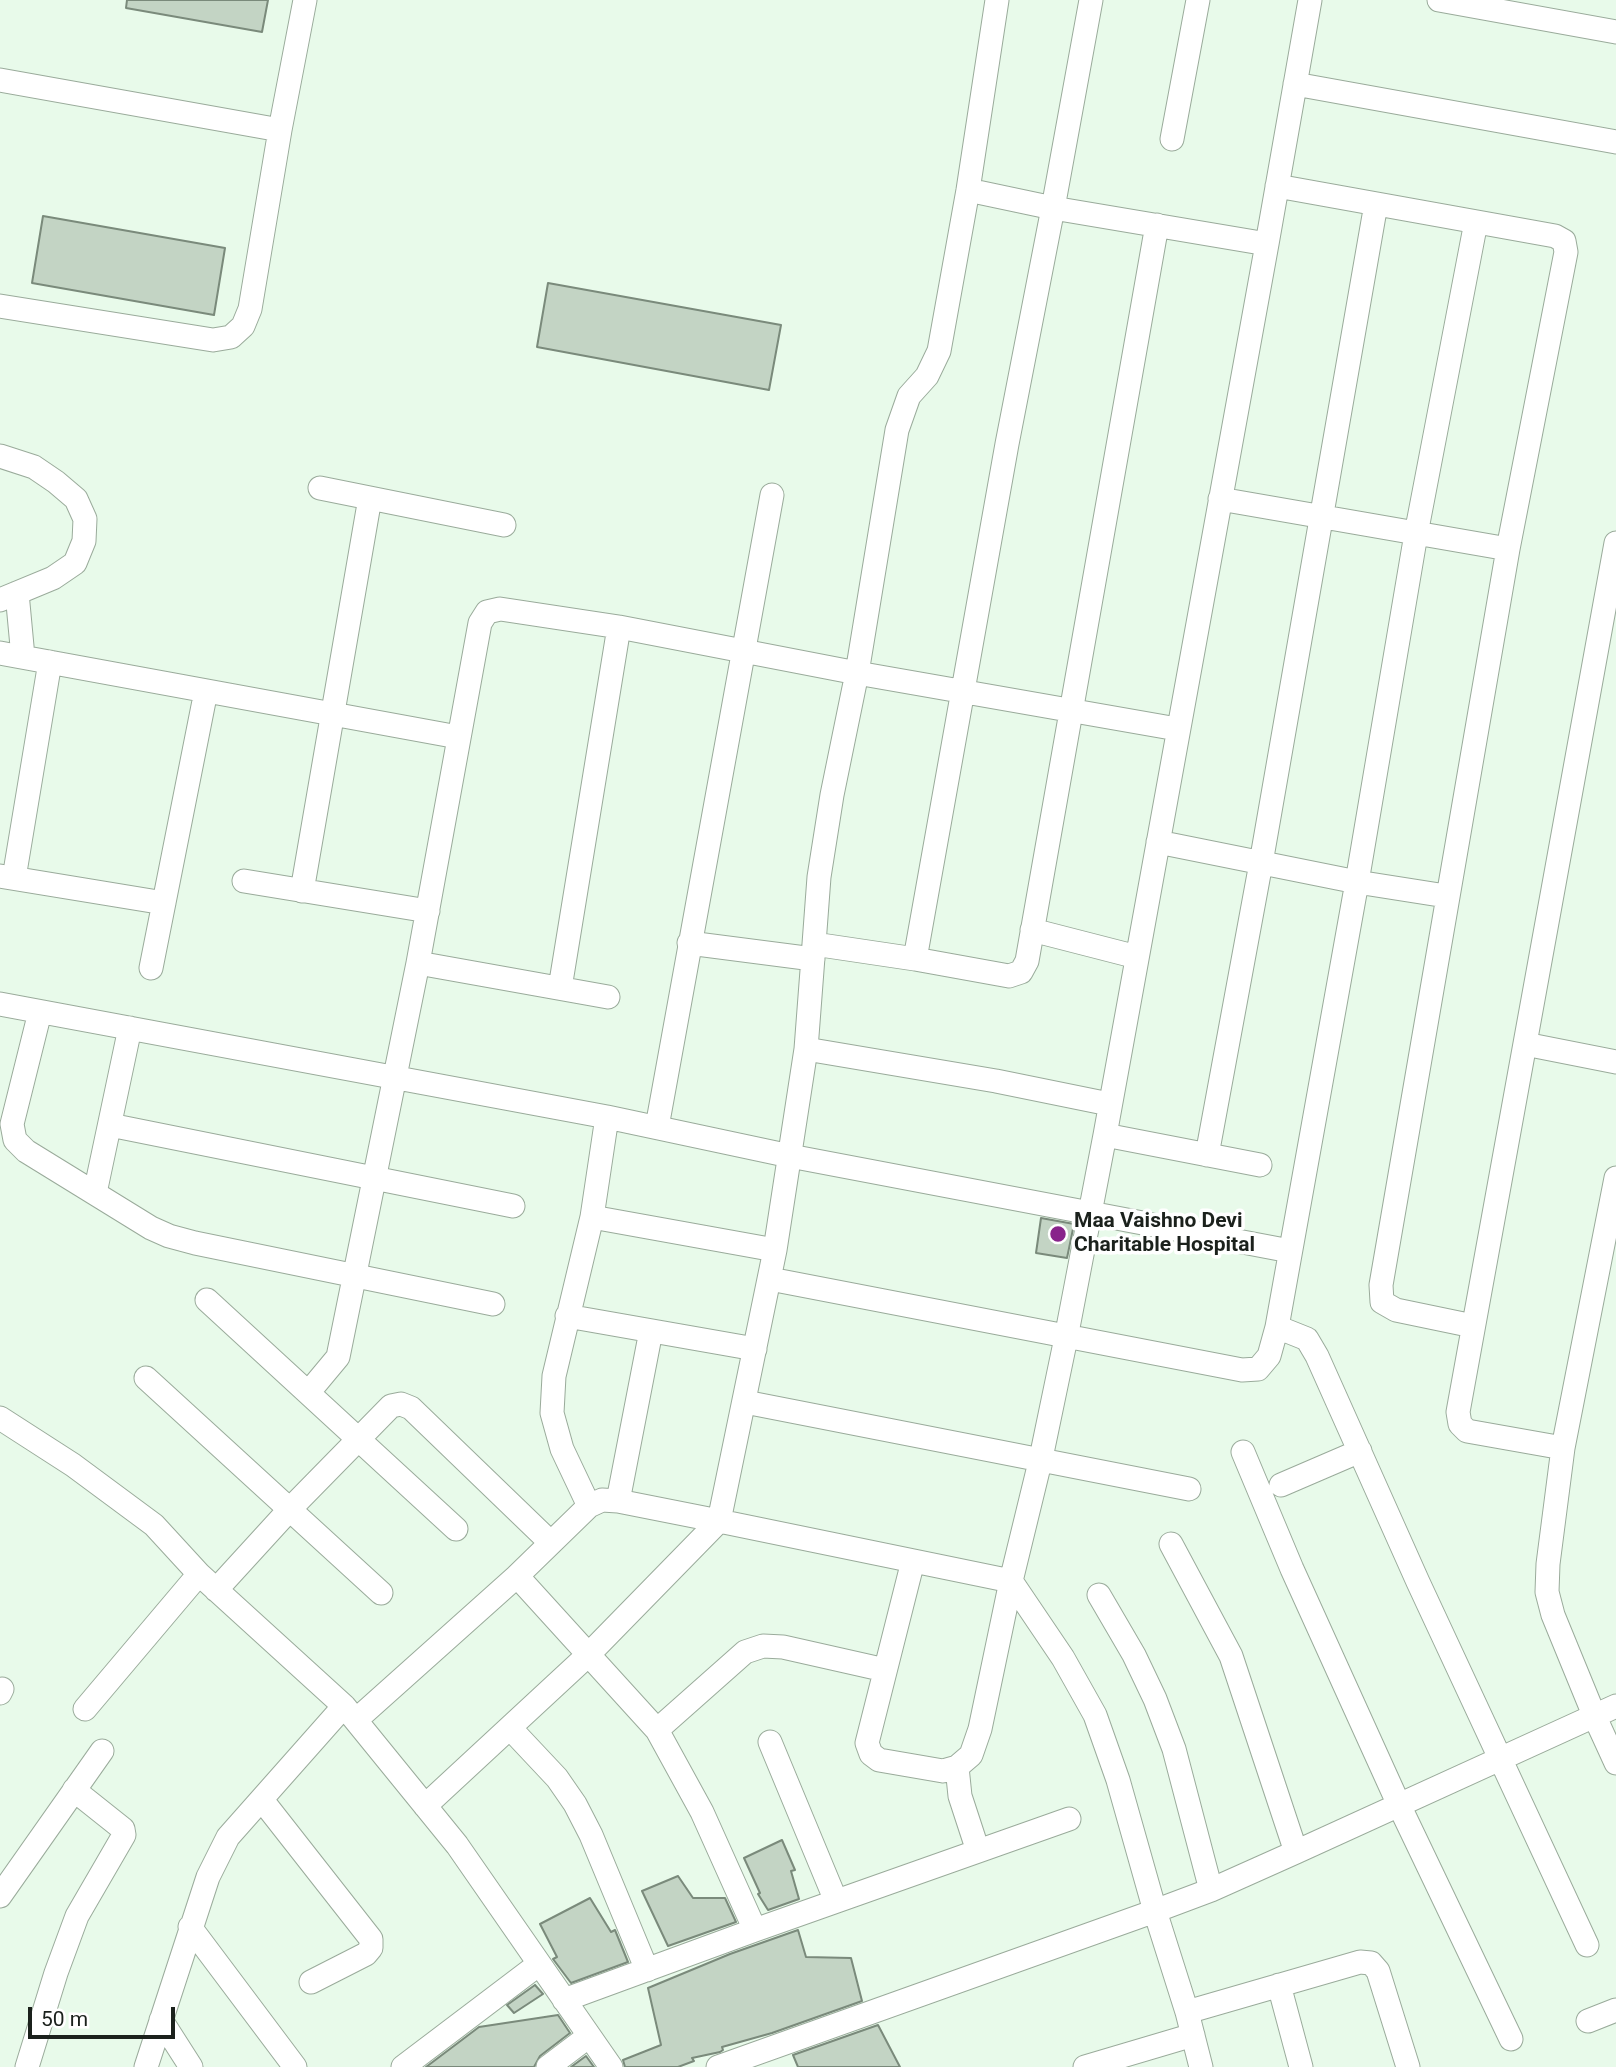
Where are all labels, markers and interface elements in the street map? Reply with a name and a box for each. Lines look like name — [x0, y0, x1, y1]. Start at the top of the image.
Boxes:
place label: Maa Vaishno Devi Charitable Hospital — [1074, 1209, 1255, 1259]
marker: Maa Vaishno Devi Charitable Hospital — [1048, 1224, 1068, 1244]
scale bar — [32, 1994, 178, 2038]
text: 50 m — [41, 2007, 88, 2031]

